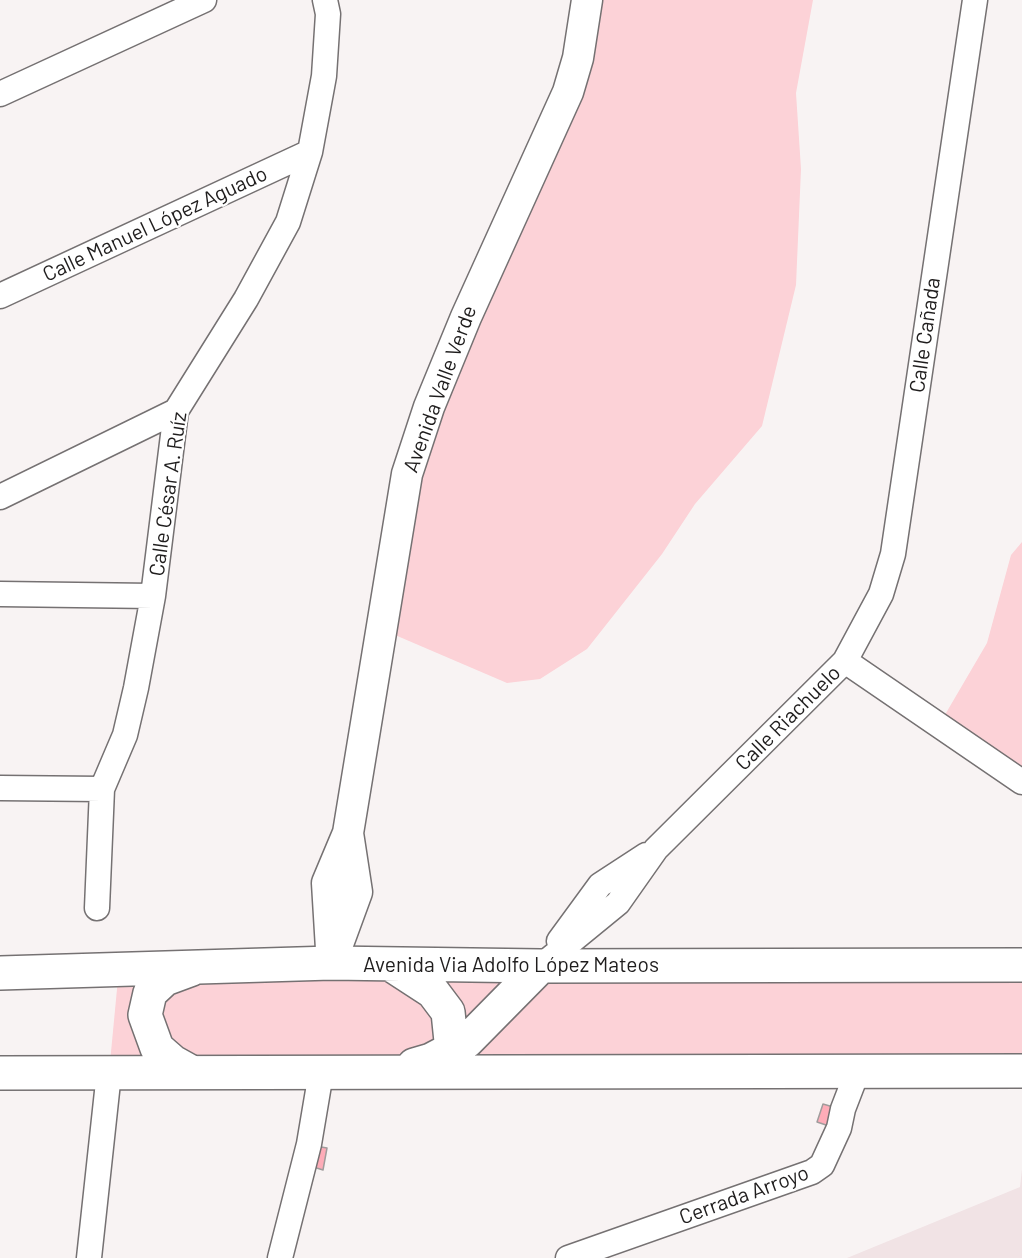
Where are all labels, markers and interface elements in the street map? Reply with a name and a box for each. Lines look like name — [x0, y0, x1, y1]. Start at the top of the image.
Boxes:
street label: Calle Manuel López Aguado — [39, 161, 271, 287]
street label: Calle Cañada — [904, 276, 946, 394]
street label: Avenida Valle Verde — [398, 302, 482, 476]
street label: Calle César A. Ruíz — [144, 410, 192, 578]
street label: Calle Riachuelo — [730, 660, 846, 776]
street label: Avenida Via Adolfo López Mateos — [363, 952, 659, 978]
street label: Cerrada Arroyo — [676, 1160, 812, 1230]

